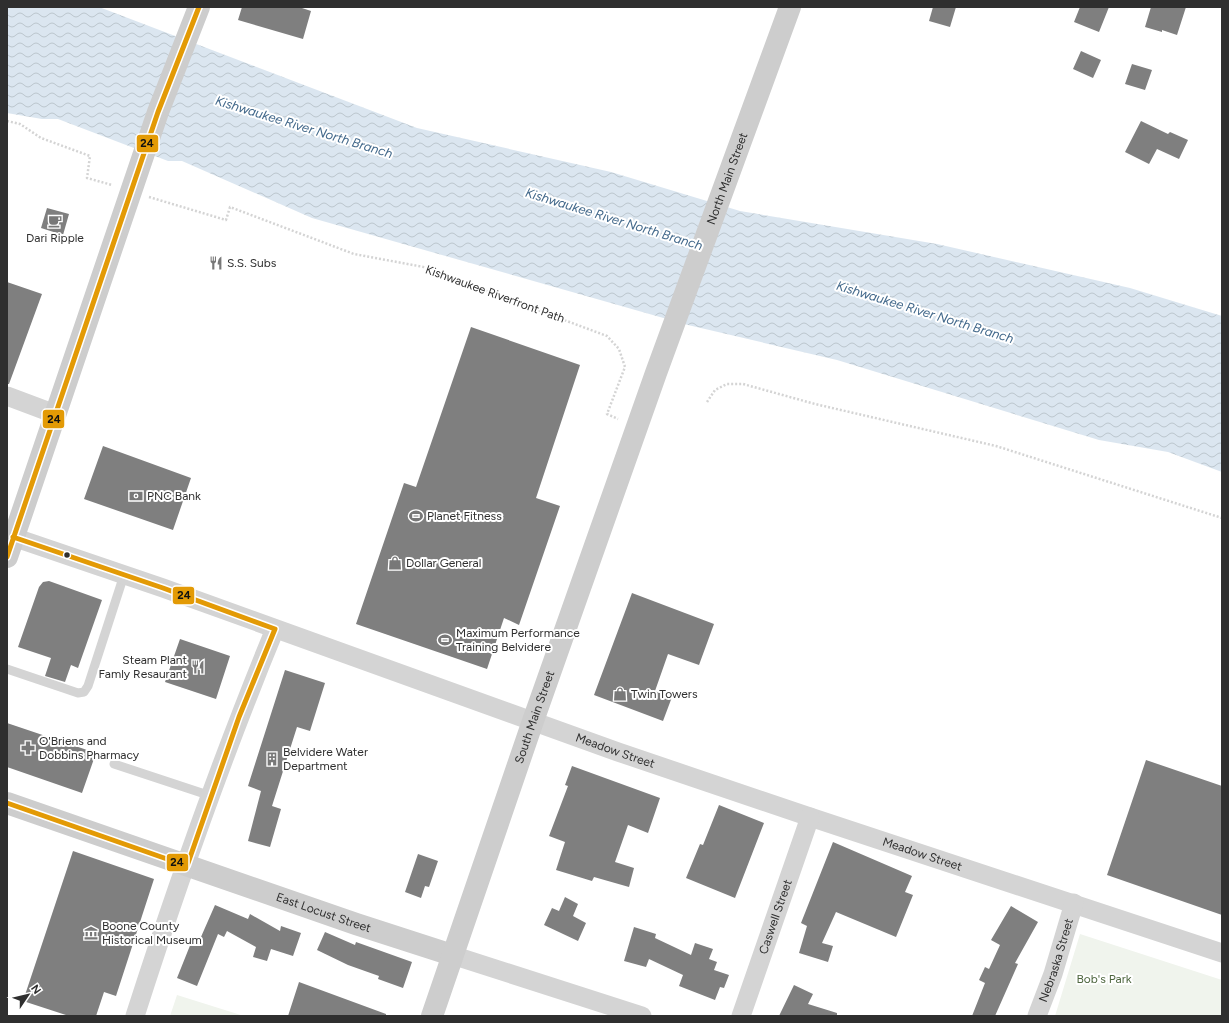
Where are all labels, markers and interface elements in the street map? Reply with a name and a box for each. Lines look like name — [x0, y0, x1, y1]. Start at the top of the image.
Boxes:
water label: Kishwaukee River North Branch — [214, 93, 394, 161]
street label: North Main Street — [704, 130, 751, 226]
line badge: 24 — [136, 134, 159, 153]
text: 24 — [140, 137, 154, 150]
water label: Kishwaukee River North Branch — [524, 185, 704, 253]
cafe icon: Dari Ripple — [47, 213, 63, 229]
place label: Dari Ripple — [26, 231, 84, 245]
restaurant icon: S.S. Subs — [208, 255, 224, 271]
place label: S.S. Subs — [227, 256, 277, 270]
street label: Kishwaukee Riverfront Path — [424, 262, 567, 326]
water label: Kishwaukee River North Branch — [835, 278, 1015, 346]
line badge: 24 — [42, 409, 65, 429]
text: 24 — [47, 413, 61, 426]
bank icon: PNC Bank — [128, 488, 144, 504]
place label: PNC Bank — [147, 489, 201, 503]
sports icon: Planet Fitness — [408, 508, 424, 524]
place label: Planet Fitness — [427, 509, 502, 523]
unlabelled marker — [62, 550, 72, 560]
shop icon: Dollar General — [387, 555, 403, 571]
place label: Dollar General — [406, 556, 481, 570]
line badge: 24 — [172, 586, 195, 605]
text: 24 — [177, 589, 191, 602]
place label: Maximum Performance Training Belvidere — [456, 626, 580, 654]
sports icon: Maximum Performance Training Belvidere — [437, 632, 453, 648]
place label: Steam Plant Famly Resaurant — [98, 653, 187, 681]
restaurant icon: Steam Plant Famly Resaurant — [190, 659, 206, 675]
street label: South Main Street — [512, 668, 557, 766]
shop icon: Twin Towers — [612, 686, 628, 702]
place label: Twin Towers — [631, 687, 698, 701]
street label: Meadow Street — [574, 730, 657, 771]
place label: O'Briens and Dobbins Pharmacy — [39, 734, 140, 762]
pharmacy icon: O'Briens and Dobbins Pharmacy — [20, 740, 36, 756]
place label: Belvidere Water Department — [283, 745, 368, 773]
building icon: Belvidere Water Department — [264, 751, 280, 767]
street label: Meadow Street — [881, 834, 964, 874]
line badge: 24 — [166, 853, 189, 872]
text: 24 — [170, 856, 184, 869]
street label: Caswell Street — [756, 877, 795, 956]
street label: East Locust Street — [274, 890, 373, 936]
street label: Nebraska Street — [1036, 916, 1076, 1004]
place label: Boone County Historical Museum — [102, 919, 202, 947]
museum icon: Boone County Historical Museum — [83, 925, 99, 941]
park label: Bob's Park — [1076, 972, 1132, 986]
north arrow — [8, 975, 48, 1015]
text: N — [28, 982, 44, 997]

